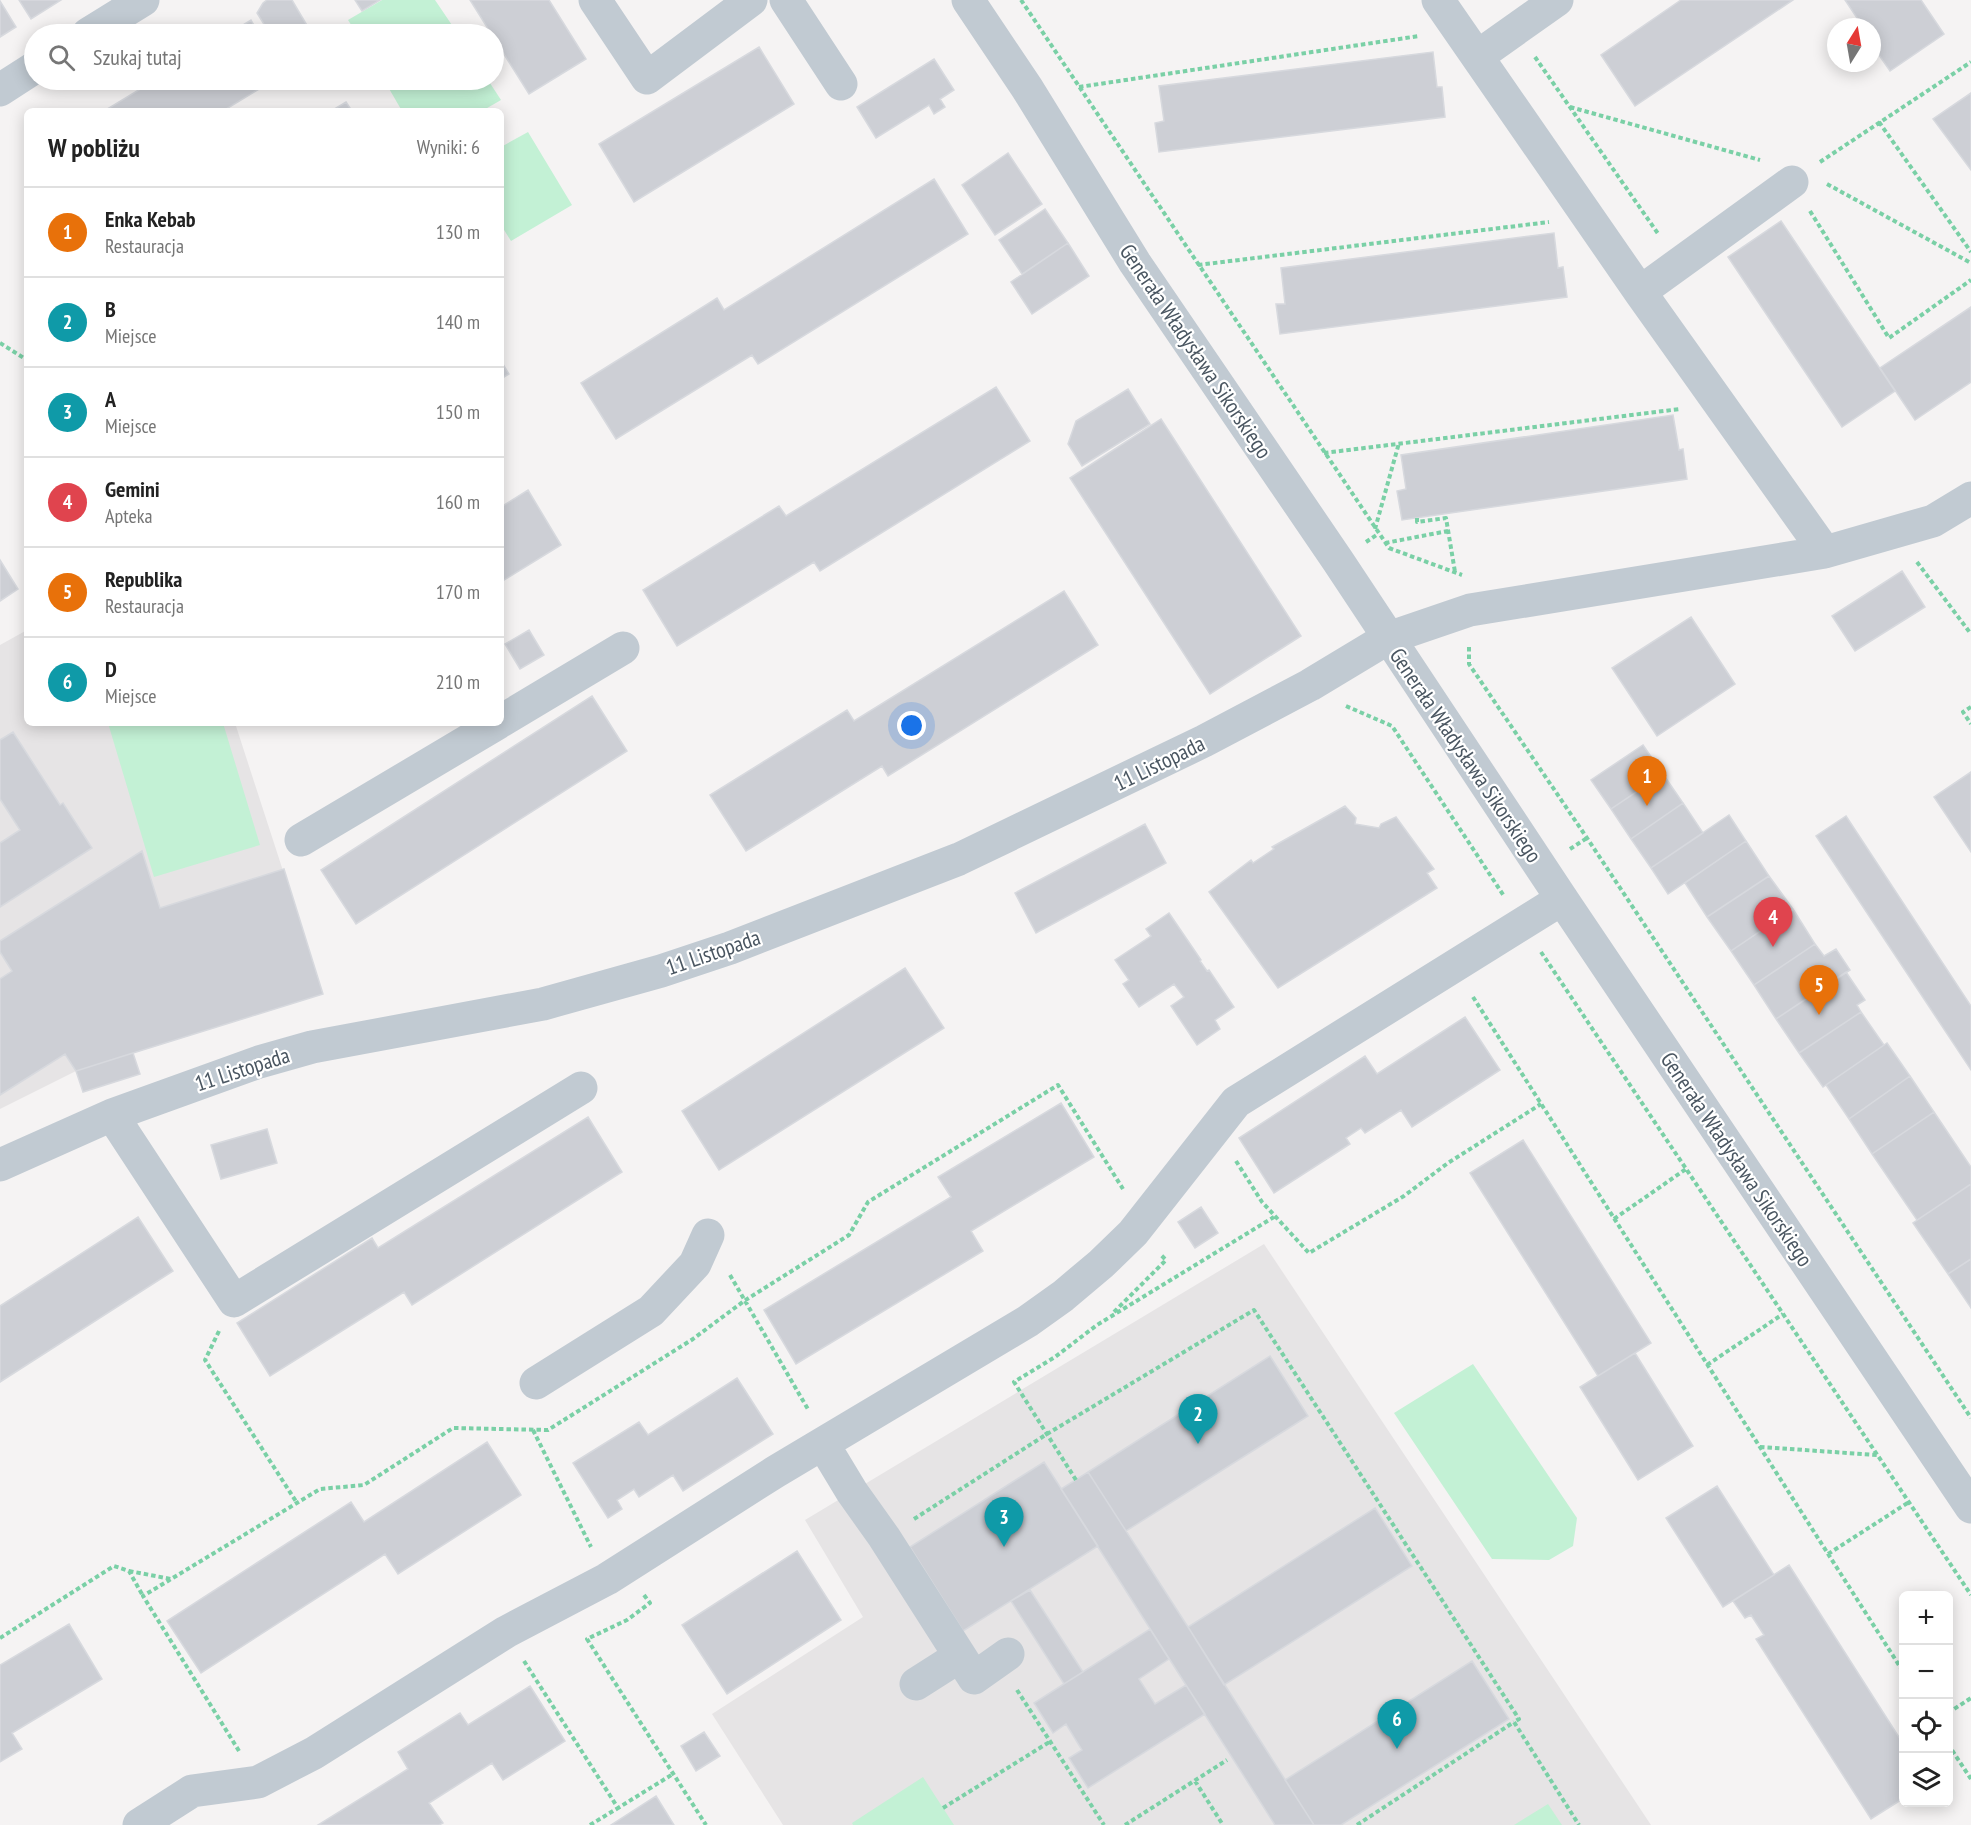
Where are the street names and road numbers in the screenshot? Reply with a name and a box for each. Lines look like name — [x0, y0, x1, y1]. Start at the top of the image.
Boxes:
street label: Generała Władysława Sikorskiego — [1114, 238, 1278, 464]
street label: Generała Władysława Sikorskiego — [1384, 642, 1548, 868]
street label: 11 Listopada — [1109, 729, 1209, 797]
street label: 11 Listopada — [662, 923, 764, 981]
street label: 11 Listopada — [191, 1041, 293, 1097]
street label: Generała Władysława Sikorskiego — [1655, 1046, 1819, 1272]

